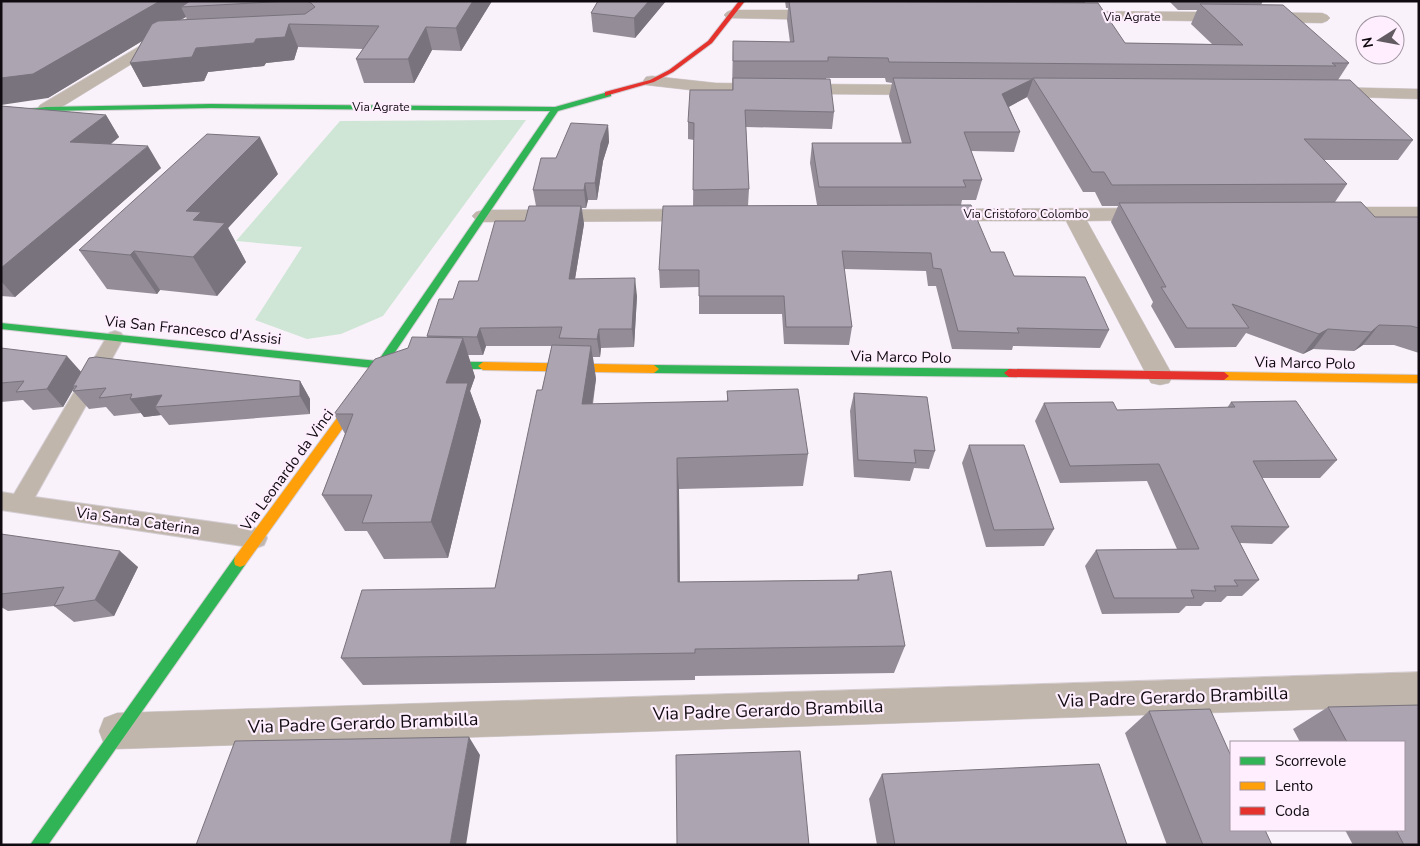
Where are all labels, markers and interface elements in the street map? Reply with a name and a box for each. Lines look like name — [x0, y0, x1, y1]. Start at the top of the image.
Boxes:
street label: Via Agrate — [1102, 9, 1161, 25]
north arrow — [1355, 15, 1405, 65]
text: N — [1357, 35, 1378, 49]
street label: Via Agrate — [351, 99, 410, 115]
street label: Via Cristoforo Colombo — [962, 206, 1089, 222]
street label: Via San Francesco d'Assisi — [103, 311, 282, 349]
street label: Via Marco Polo — [849, 346, 952, 368]
street label: Via Marco Polo — [1253, 352, 1356, 374]
street label: Via Leonardo da Vinci — [235, 405, 338, 536]
street label: Via Santa Caterina — [74, 502, 201, 540]
street label: Via Padre Gerardo Brambilla — [1056, 681, 1289, 713]
street label: Via Padre Gerardo Brambilla — [651, 694, 884, 726]
street label: Via Padre Gerardo Brambilla — [246, 707, 479, 739]
legend — [1230, 741, 1405, 831]
text: Scorrevole — [1275, 751, 1346, 771]
text: Lento — [1275, 776, 1313, 796]
text: Coda — [1275, 801, 1310, 821]

